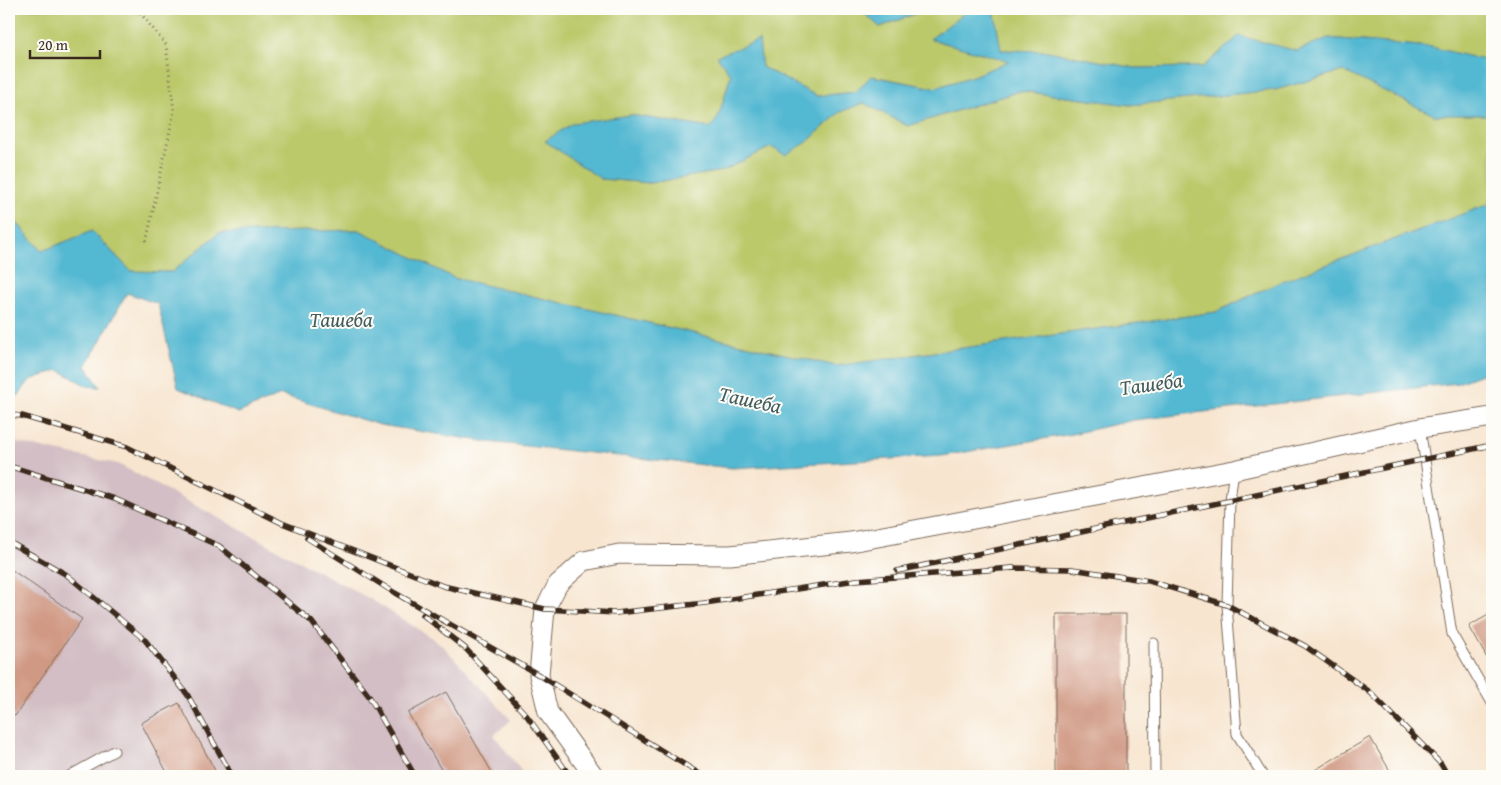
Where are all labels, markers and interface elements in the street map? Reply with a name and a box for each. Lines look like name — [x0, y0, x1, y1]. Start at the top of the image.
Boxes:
scale bar — [30, 28, 100, 60]
text: 20 m — [38, 34, 69, 55]
water label: Ташеба — [309, 304, 373, 335]
water label: Ташеба — [1118, 364, 1185, 403]
water label: Ташеба — [716, 378, 785, 421]

